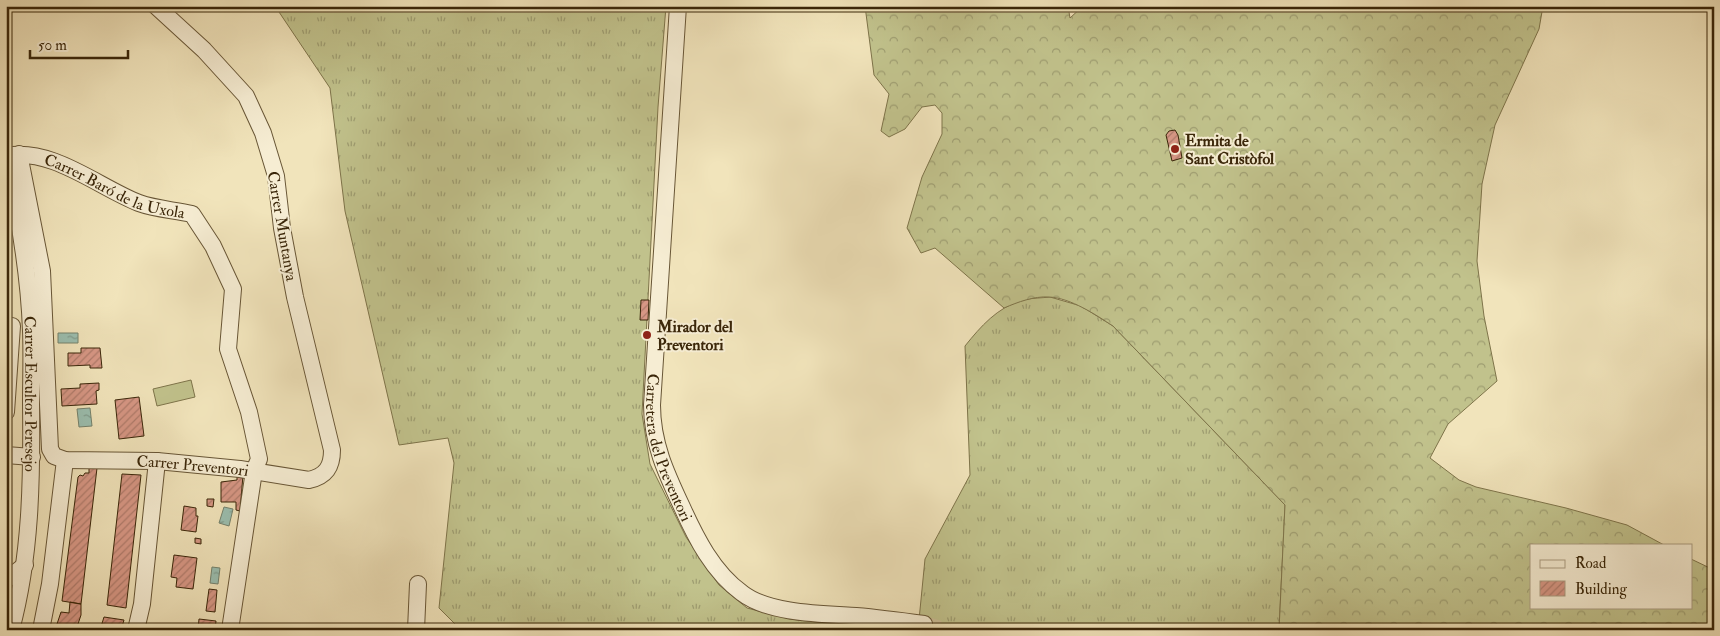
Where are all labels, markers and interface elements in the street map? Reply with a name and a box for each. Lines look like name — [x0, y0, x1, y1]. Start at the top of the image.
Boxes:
scale bar — [30, 28, 128, 60]
text: 50 m — [38, 36, 67, 55]
place label: Ermita de Sant Cristòfol — [1185, 131, 1275, 169]
marker: Ermita de Sant Cristòfol — [1169, 143, 1181, 155]
street label: Carrer Baró de la Uxola — [42, 150, 187, 223]
street label: Carrer Muntanya — [263, 170, 302, 283]
street label: Carrer Escultor Peresejo — [19, 316, 40, 472]
place label: Mirador del Preventori — [656, 317, 734, 355]
marker: Mirador del Preventori — [641, 329, 653, 341]
street label: Carretera del Preventori — [641, 373, 696, 525]
street label: Carrer Preventori — [136, 452, 250, 481]
legend — [1530, 544, 1692, 608]
text: Road — [1575, 554, 1607, 573]
text: Building — [1575, 580, 1627, 599]

